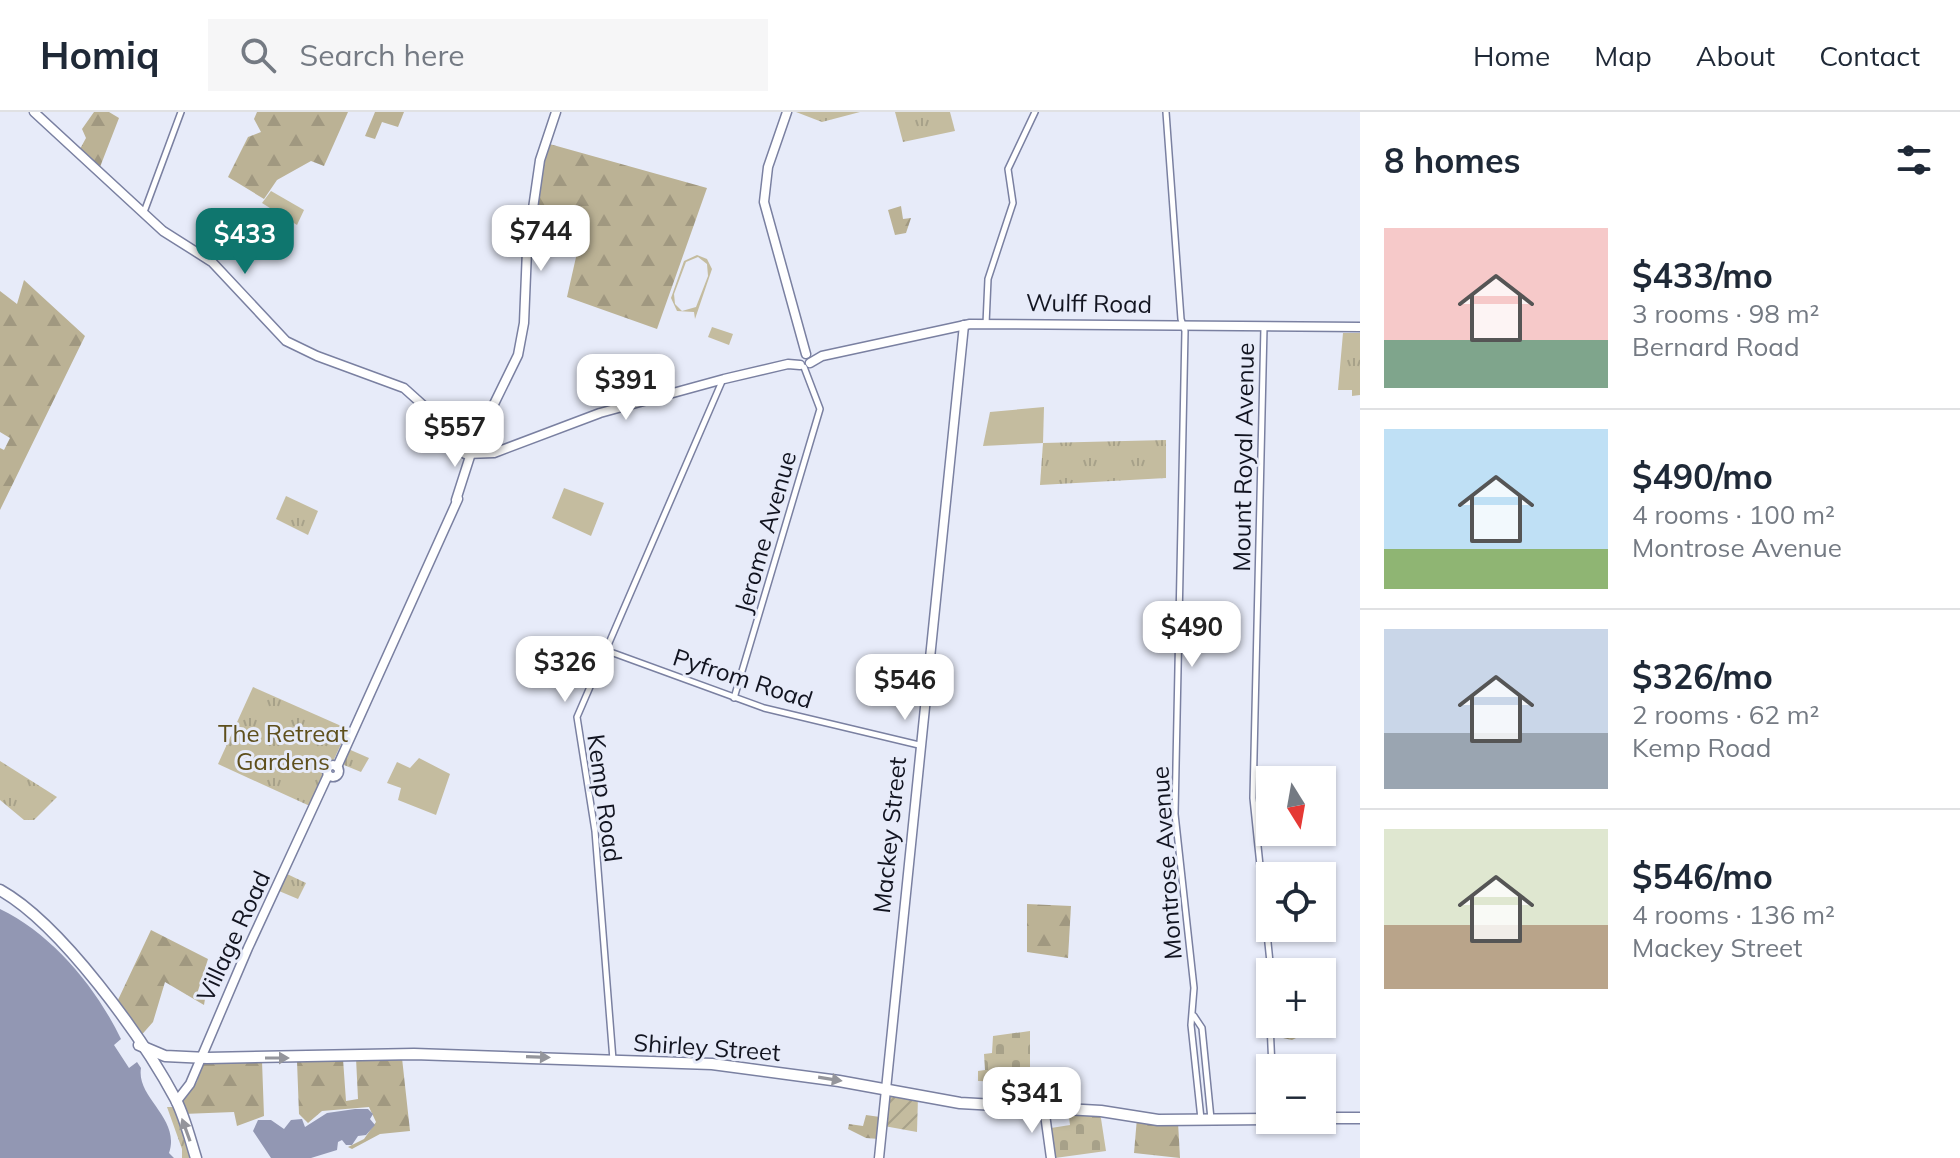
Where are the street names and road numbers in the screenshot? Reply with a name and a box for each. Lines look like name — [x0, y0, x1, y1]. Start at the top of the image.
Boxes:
street label: Wulff Road — [1026, 287, 1152, 319]
street label: Mount Royal Avenue — [1226, 342, 1260, 572]
street label: Jerome Avenue — [728, 447, 802, 617]
street label: Pyfrom Road — [669, 641, 817, 715]
street label: Kemp Road — [581, 732, 629, 864]
street label: Mackey Street — [866, 755, 912, 915]
street label: Montrose Avenue — [1144, 765, 1188, 961]
street label: Village Road — [190, 866, 276, 1006]
street label: Shirley Street — [632, 1027, 782, 1067]

